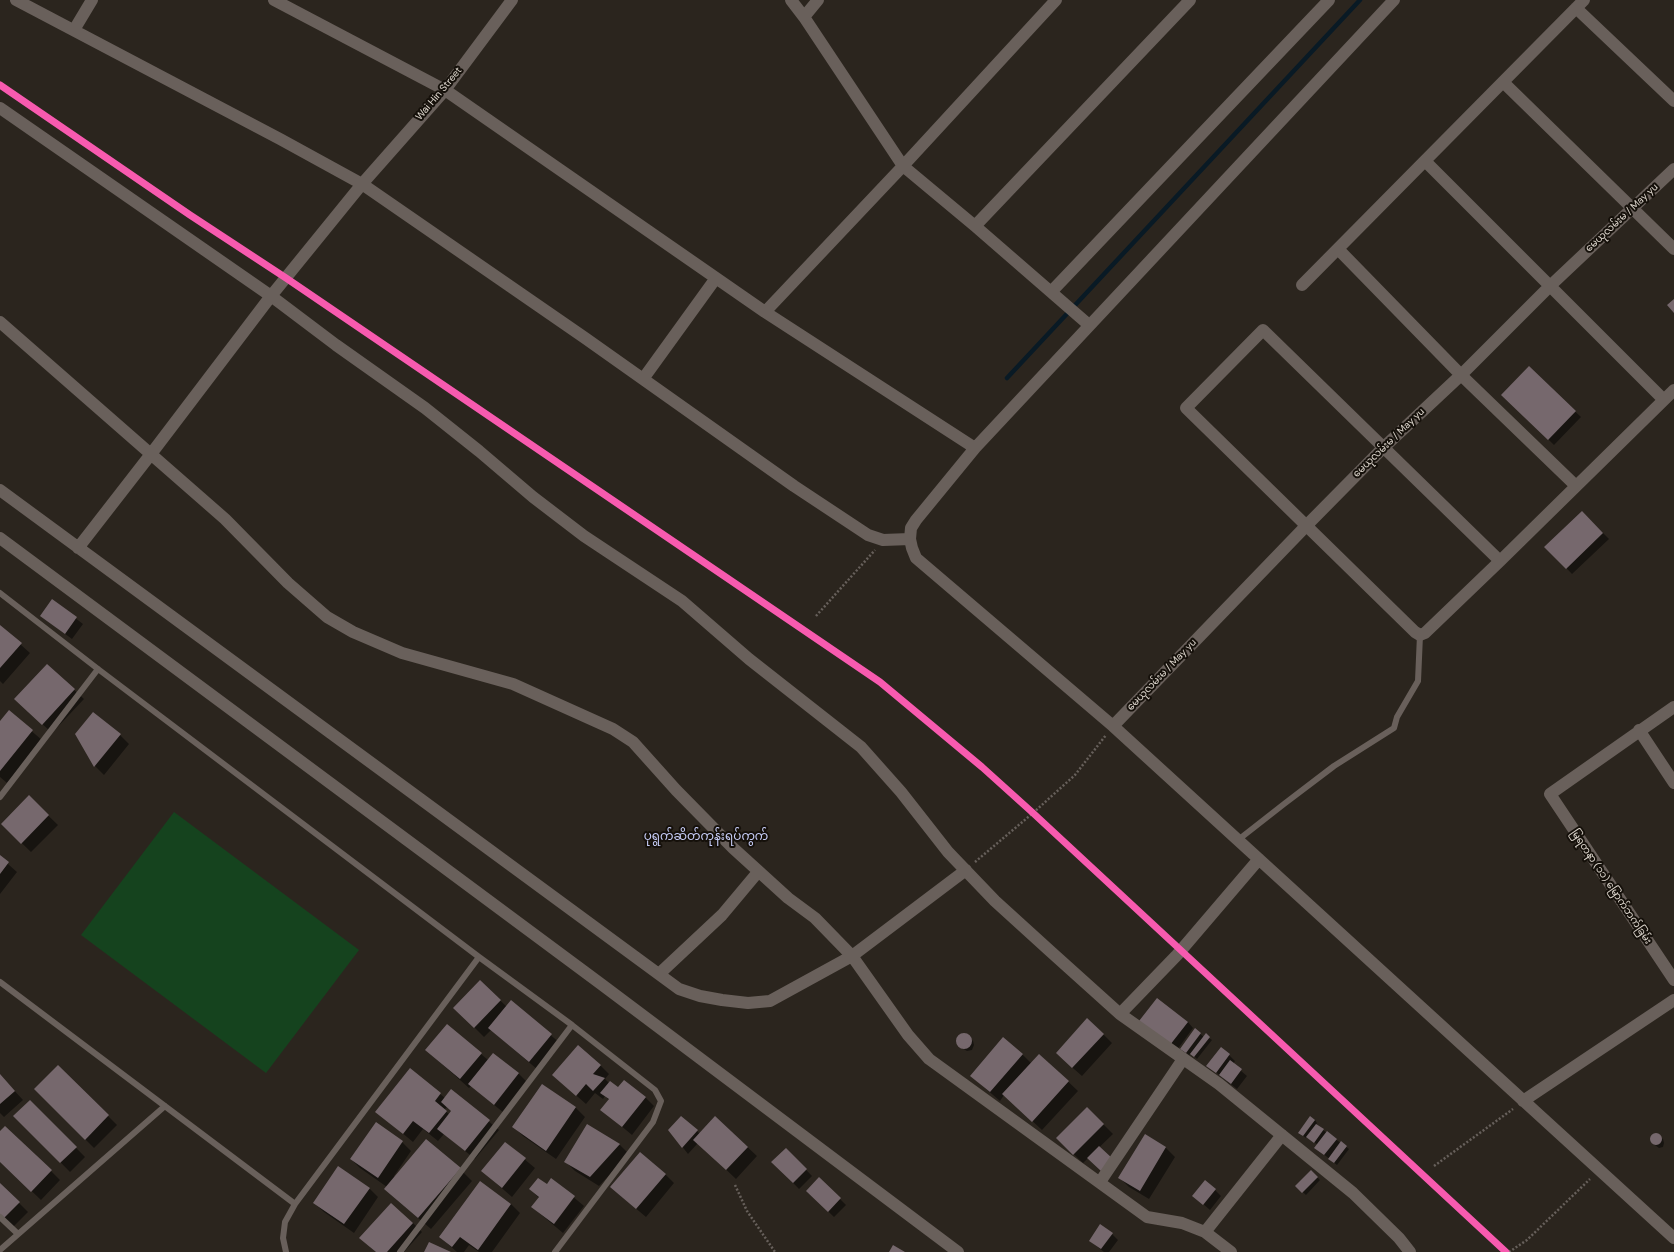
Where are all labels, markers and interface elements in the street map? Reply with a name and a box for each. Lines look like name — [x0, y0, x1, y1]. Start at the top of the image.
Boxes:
street label: Wai Hin Street — [413, 65, 465, 123]
street label: မေယုလမ်းမ / May yu — [1583, 181, 1661, 255]
street label: မေယုလမ်းမ / May yu — [1351, 406, 1427, 480]
street label: မေယုလမ်းမ / May yu — [1125, 637, 1199, 713]
street label: မြရတနာ (၁၁) မြောက်ဘက်ခြမ်း — [1568, 828, 1654, 946]
district label: ပုရွက်ဆိတ်ကုန်းရပ်ကွက် — [644, 830, 768, 844]

